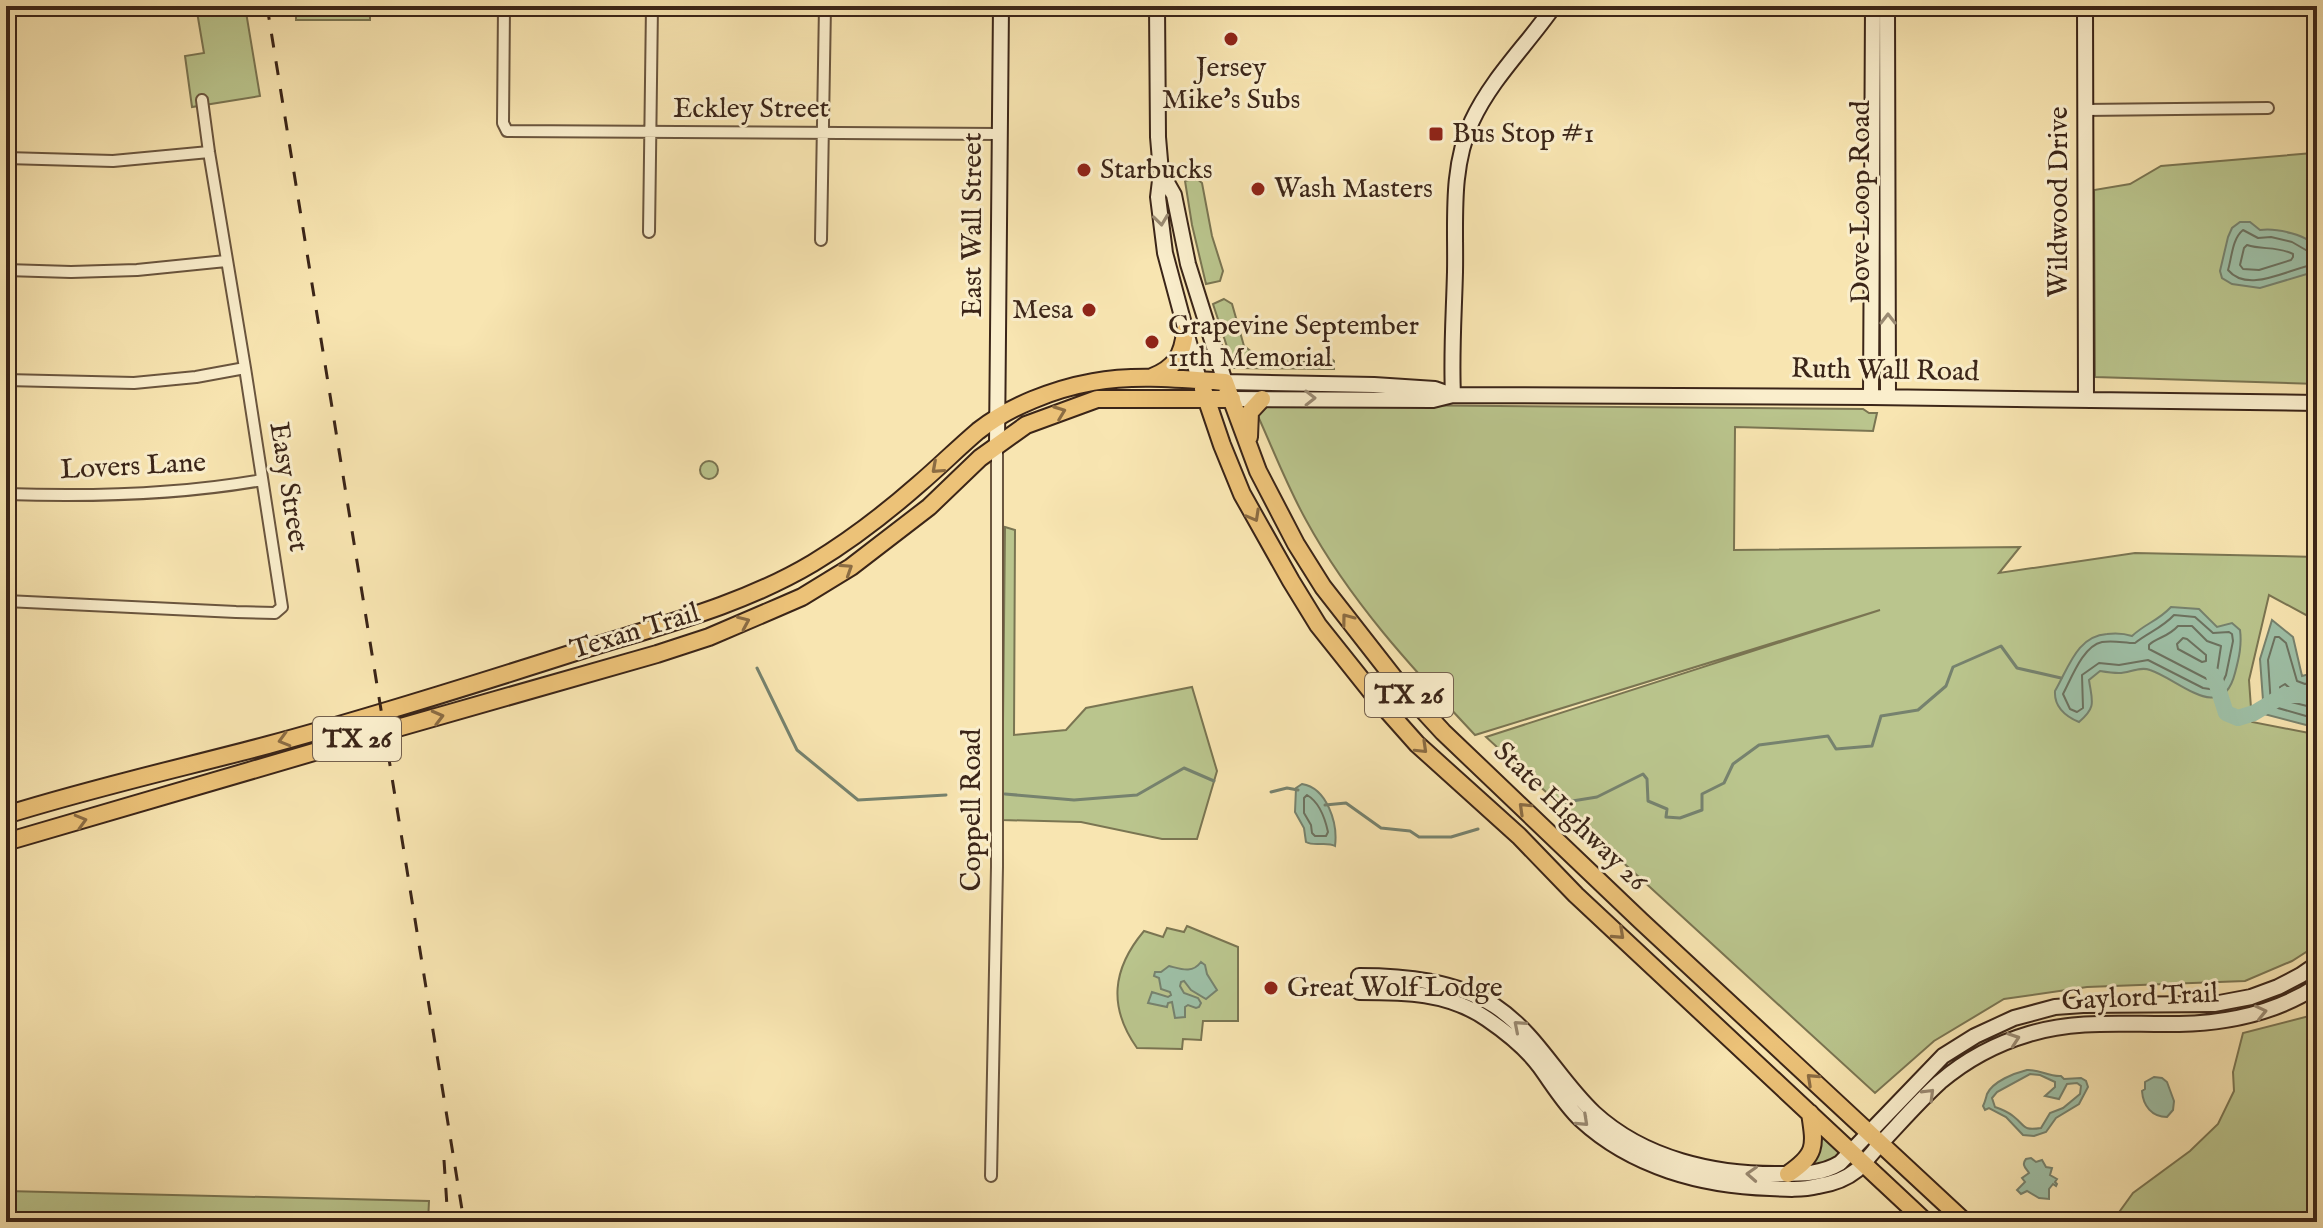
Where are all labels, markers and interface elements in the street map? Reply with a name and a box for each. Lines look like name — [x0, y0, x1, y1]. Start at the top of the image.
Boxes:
marker: Jersey Mike's Subs — [1222, 30, 1240, 48]
place label: Jersey Mike's Subs — [1162, 51, 1300, 118]
street label: Eckley Street — [673, 92, 830, 127]
street label: Dove Loop Road — [1844, 100, 1879, 304]
street label: Wildwood Drive — [2042, 106, 2077, 298]
place label: Bus Stop #1 — [1452, 117, 1594, 152]
marker: Bus Stop #1 — [1427, 125, 1445, 143]
street label: East Wall Street — [956, 132, 991, 318]
place label: Starbucks — [1100, 153, 1213, 188]
marker: Starbucks — [1075, 161, 1093, 179]
place label: Wash Masters — [1274, 172, 1433, 207]
marker: Wash Masters — [1249, 180, 1267, 198]
one-way arrow — [1152, 214, 1169, 227]
place label: Mesa — [1012, 293, 1074, 328]
marker: Mesa — [1080, 301, 1098, 319]
place label: Grapevine September 11th Memorial — [1168, 309, 1419, 376]
one-way arrow — [1879, 312, 1896, 325]
marker: Grapevine September 11th Memorial — [1143, 333, 1161, 351]
street label: Ruth Wall Road — [1791, 352, 1979, 390]
one-way arrow — [1304, 389, 1317, 407]
one-way arrow — [1052, 405, 1066, 422]
street label: Easy Street — [260, 420, 316, 555]
street label: Lovers Lane — [59, 446, 207, 488]
one-way arrow — [932, 458, 947, 473]
one-way arrow — [1245, 508, 1260, 522]
one-way arrow — [839, 563, 853, 578]
street label: Texan Trail — [566, 596, 704, 668]
one-way arrow — [1343, 613, 1357, 628]
one-way arrow — [736, 616, 750, 632]
road number: TX 26 — [1365, 673, 1453, 717]
one-way arrow — [431, 710, 445, 726]
road number: TX 26 — [313, 717, 401, 761]
street label: Coppell Road — [955, 728, 990, 892]
one-way arrow — [277, 731, 291, 747]
street label: State Highway 26 — [1486, 735, 1655, 900]
one-way arrow — [1413, 739, 1427, 754]
one-way arrow — [1519, 803, 1533, 818]
one-way arrow — [73, 813, 87, 830]
one-way arrow — [1609, 925, 1624, 939]
place label: Great Wolf Lodge — [1287, 971, 1503, 1006]
street label: Gaylord Trail — [2061, 976, 2220, 1020]
marker: Great Wolf Lodge — [1262, 979, 1280, 997]
one-way arrow — [2254, 1004, 2267, 1021]
one-way arrow — [1514, 1021, 1529, 1036]
one-way arrow — [2006, 1032, 2020, 1048]
one-way arrow — [1807, 1075, 1822, 1089]
one-way arrow — [1919, 1089, 1934, 1103]
one-way arrow — [1574, 1111, 1588, 1126]
one-way arrow — [1745, 1166, 1758, 1183]

